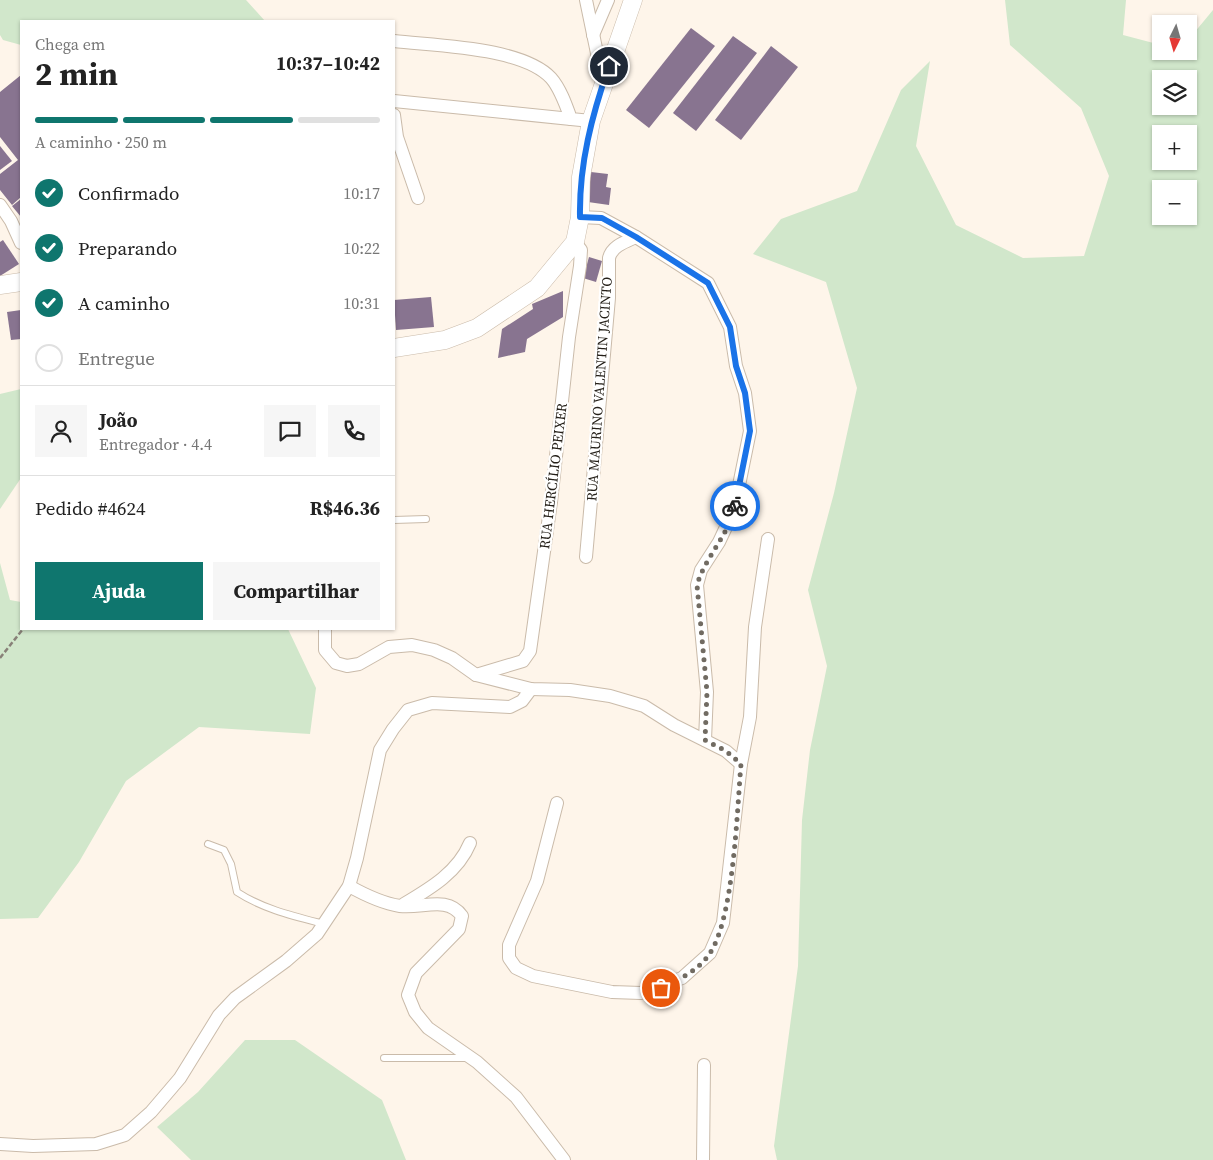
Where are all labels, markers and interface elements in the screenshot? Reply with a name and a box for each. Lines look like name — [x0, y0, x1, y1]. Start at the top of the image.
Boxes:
north arrow — [1152, 15, 1198, 60]
map controls — [1152, 15, 1197, 225]
text: Chega em — [35, 33, 105, 55]
pin — [588, 45, 630, 87]
text: 10:37–10:42 — [276, 50, 380, 76]
text: 2 min — [35, 52, 118, 96]
icon: home — [595, 52, 623, 80]
button: layers — [1152, 70, 1197, 115]
button: + — [1152, 125, 1197, 170]
text: A caminho · 250 m — [35, 131, 167, 153]
icon: check — [35, 179, 63, 207]
text: Confirmado — [78, 180, 180, 206]
button: − — [1152, 180, 1197, 225]
text: 10:17 — [343, 182, 380, 204]
icon: check — [35, 234, 63, 262]
text: Preparando — [78, 235, 177, 261]
text: 10:22 — [343, 237, 380, 259]
street label: RUA MAURINO VALENTIN JACINTO — [581, 276, 617, 502]
icon: check — [35, 289, 63, 317]
text: A caminho — [78, 290, 170, 316]
text: 10:31 — [343, 292, 380, 314]
text: Entregue — [78, 345, 155, 371]
street label: RUA HERCÍLIO PEIXER — [534, 402, 572, 550]
button: person — [35, 405, 87, 457]
button: chat — [264, 405, 316, 457]
button: phone — [328, 405, 380, 457]
text: João — [99, 407, 137, 433]
text: Entregador · 4.4 — [99, 433, 212, 455]
courier — [710, 481, 760, 531]
icon: bike — [721, 492, 749, 520]
text: Pedido #4624 — [35, 495, 146, 521]
text: R$46.36 — [310, 495, 380, 521]
button: Ajuda — [35, 562, 203, 620]
button: Compartilhar — [213, 562, 380, 620]
pin — [640, 967, 682, 1009]
icon: bag — [647, 974, 675, 1002]

